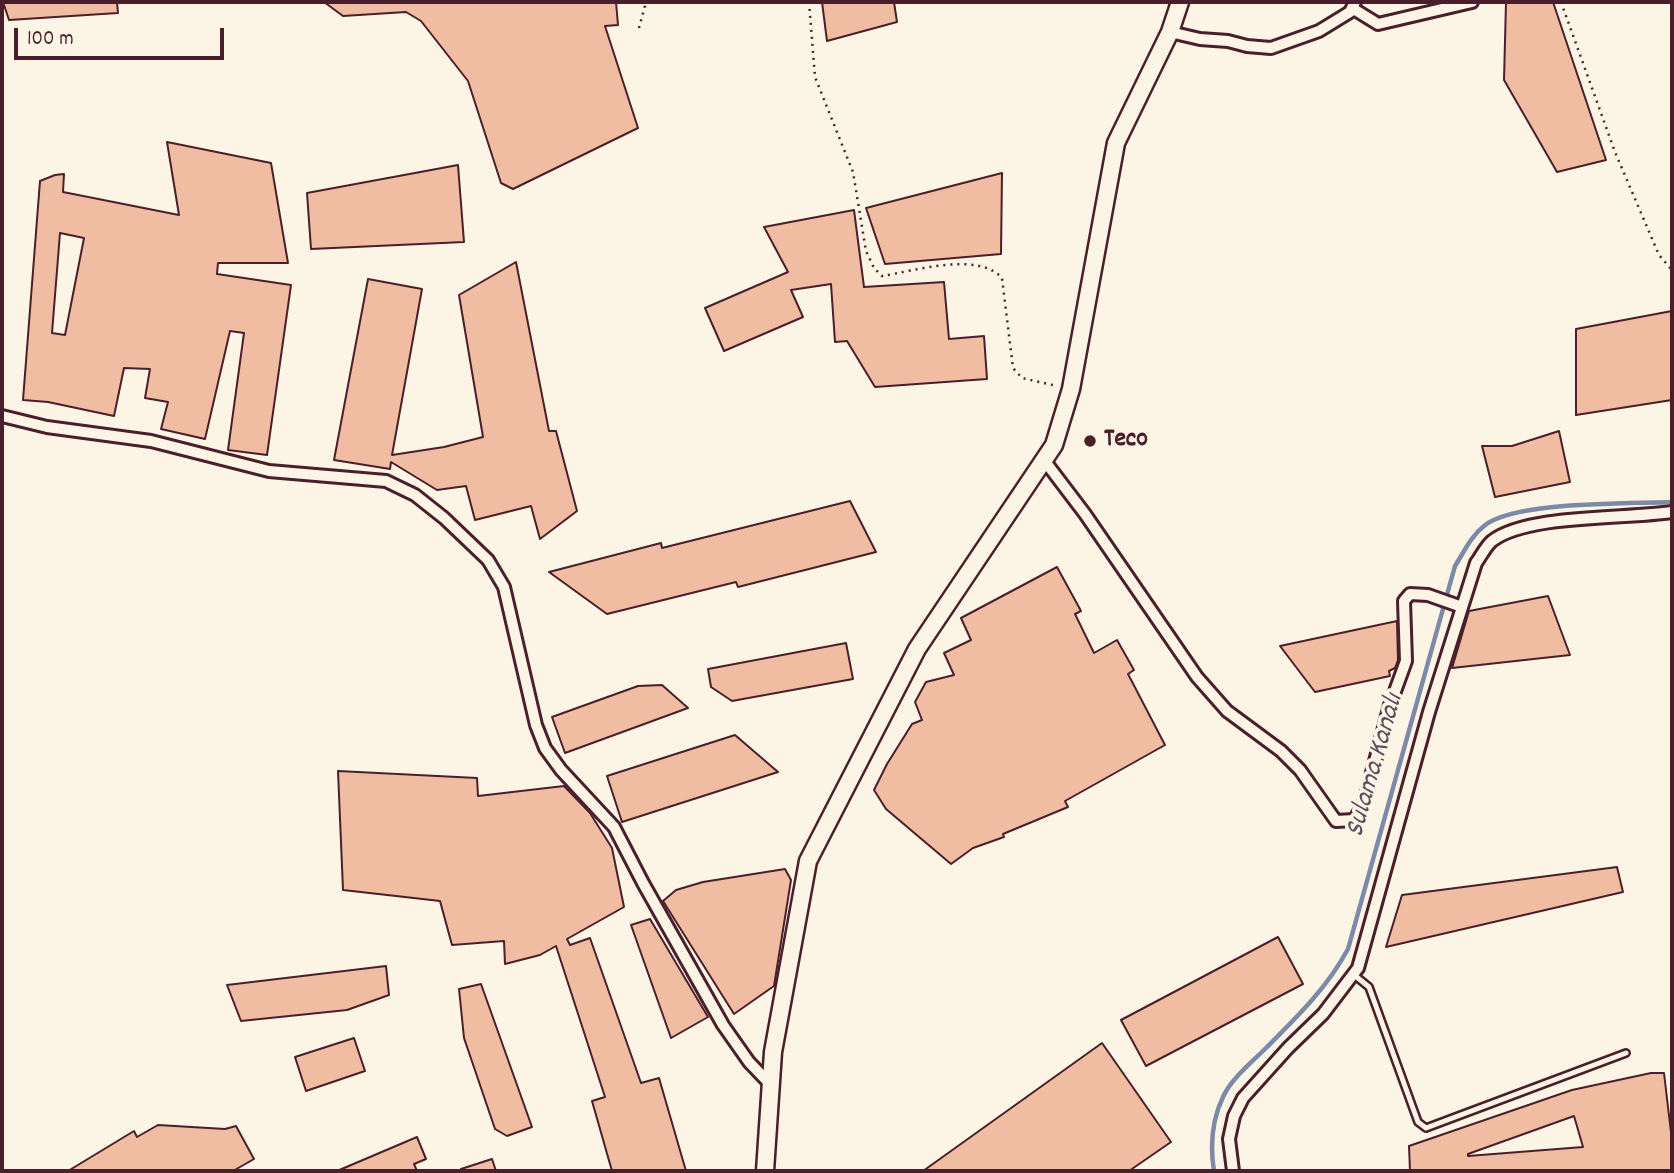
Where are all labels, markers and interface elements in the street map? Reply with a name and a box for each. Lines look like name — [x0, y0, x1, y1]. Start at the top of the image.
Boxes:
scale bar — [18, 14, 228, 58]
text: 100 m — [27, 25, 74, 55]
place label: Teco — [1104, 425, 1148, 457]
marker: Teco — [1082, 433, 1098, 449]
water label: Sulama Kanalı — [1341, 691, 1413, 841]

